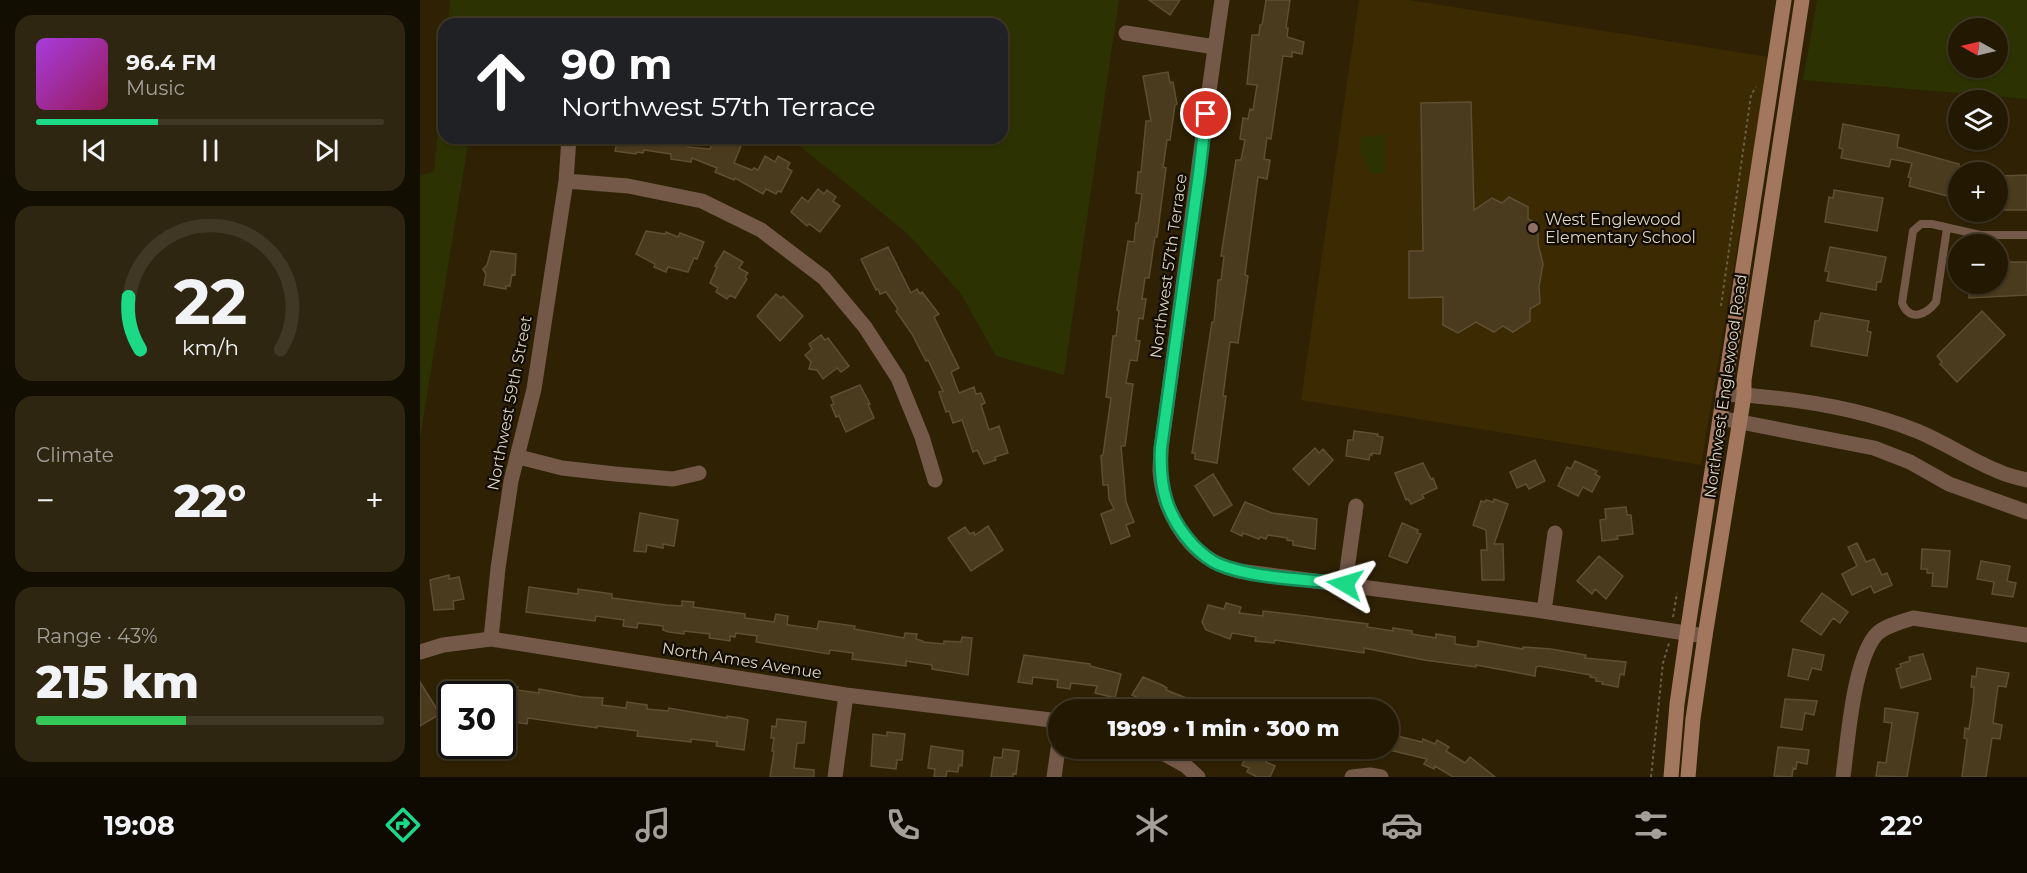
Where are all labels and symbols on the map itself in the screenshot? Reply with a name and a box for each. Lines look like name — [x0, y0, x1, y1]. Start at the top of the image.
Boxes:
north arrow — [1948, 18, 2008, 78]
pin — [1180, 88, 1231, 139]
street label: Northwest 57th Terrace — [1146, 172, 1191, 360]
place label: West Englewood Elementary School — [1545, 210, 1696, 247]
marker: West Englewood Elementary School — [1526, 221, 1540, 235]
street label: Northwest Englewood Road — [1700, 273, 1751, 499]
street label: Northwest 59th Street — [483, 314, 536, 492]
position arrow — [1313, 552, 1377, 616]
street label: North Ames Avenue — [661, 638, 823, 683]
speed limit sign: 30 — [438, 681, 516, 759]

